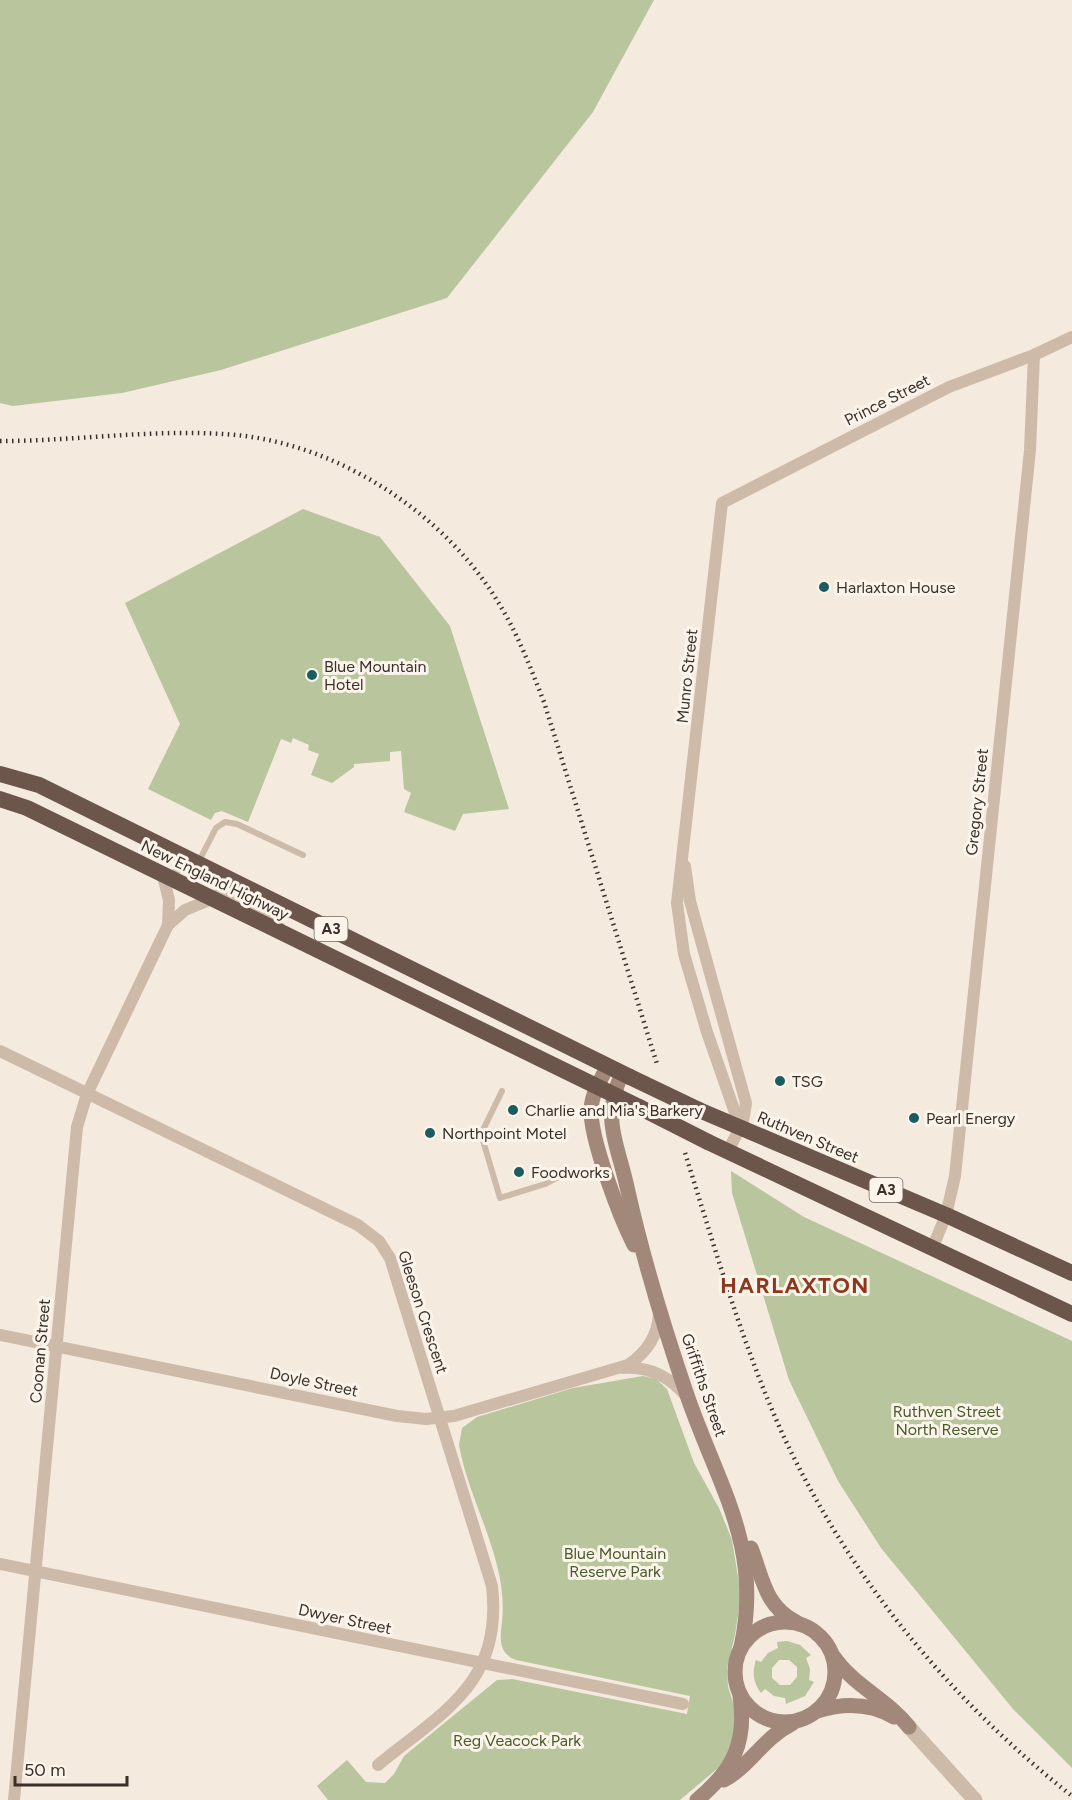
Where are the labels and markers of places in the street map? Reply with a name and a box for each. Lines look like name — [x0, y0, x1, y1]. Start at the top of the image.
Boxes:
place label: Harlaxton House — [836, 578, 956, 597]
marker: Harlaxton House — [817, 580, 831, 594]
place label: Blue Mountain Hotel — [324, 657, 426, 694]
marker: Blue Mountain Hotel — [305, 668, 319, 682]
place label: TSG — [792, 1072, 823, 1091]
marker: TSG — [773, 1074, 787, 1088]
place label: Charlie and Mia's Barkery — [525, 1101, 703, 1120]
marker: Charlie and Mia's Barkery — [506, 1103, 520, 1117]
place label: Pearl Energy — [926, 1109, 1016, 1128]
marker: Pearl Energy — [907, 1111, 921, 1125]
place label: Northpoint Motel — [442, 1124, 567, 1143]
marker: Northpoint Motel — [423, 1126, 437, 1140]
place label: Foodworks — [531, 1163, 610, 1182]
marker: Foodworks — [512, 1165, 526, 1179]

